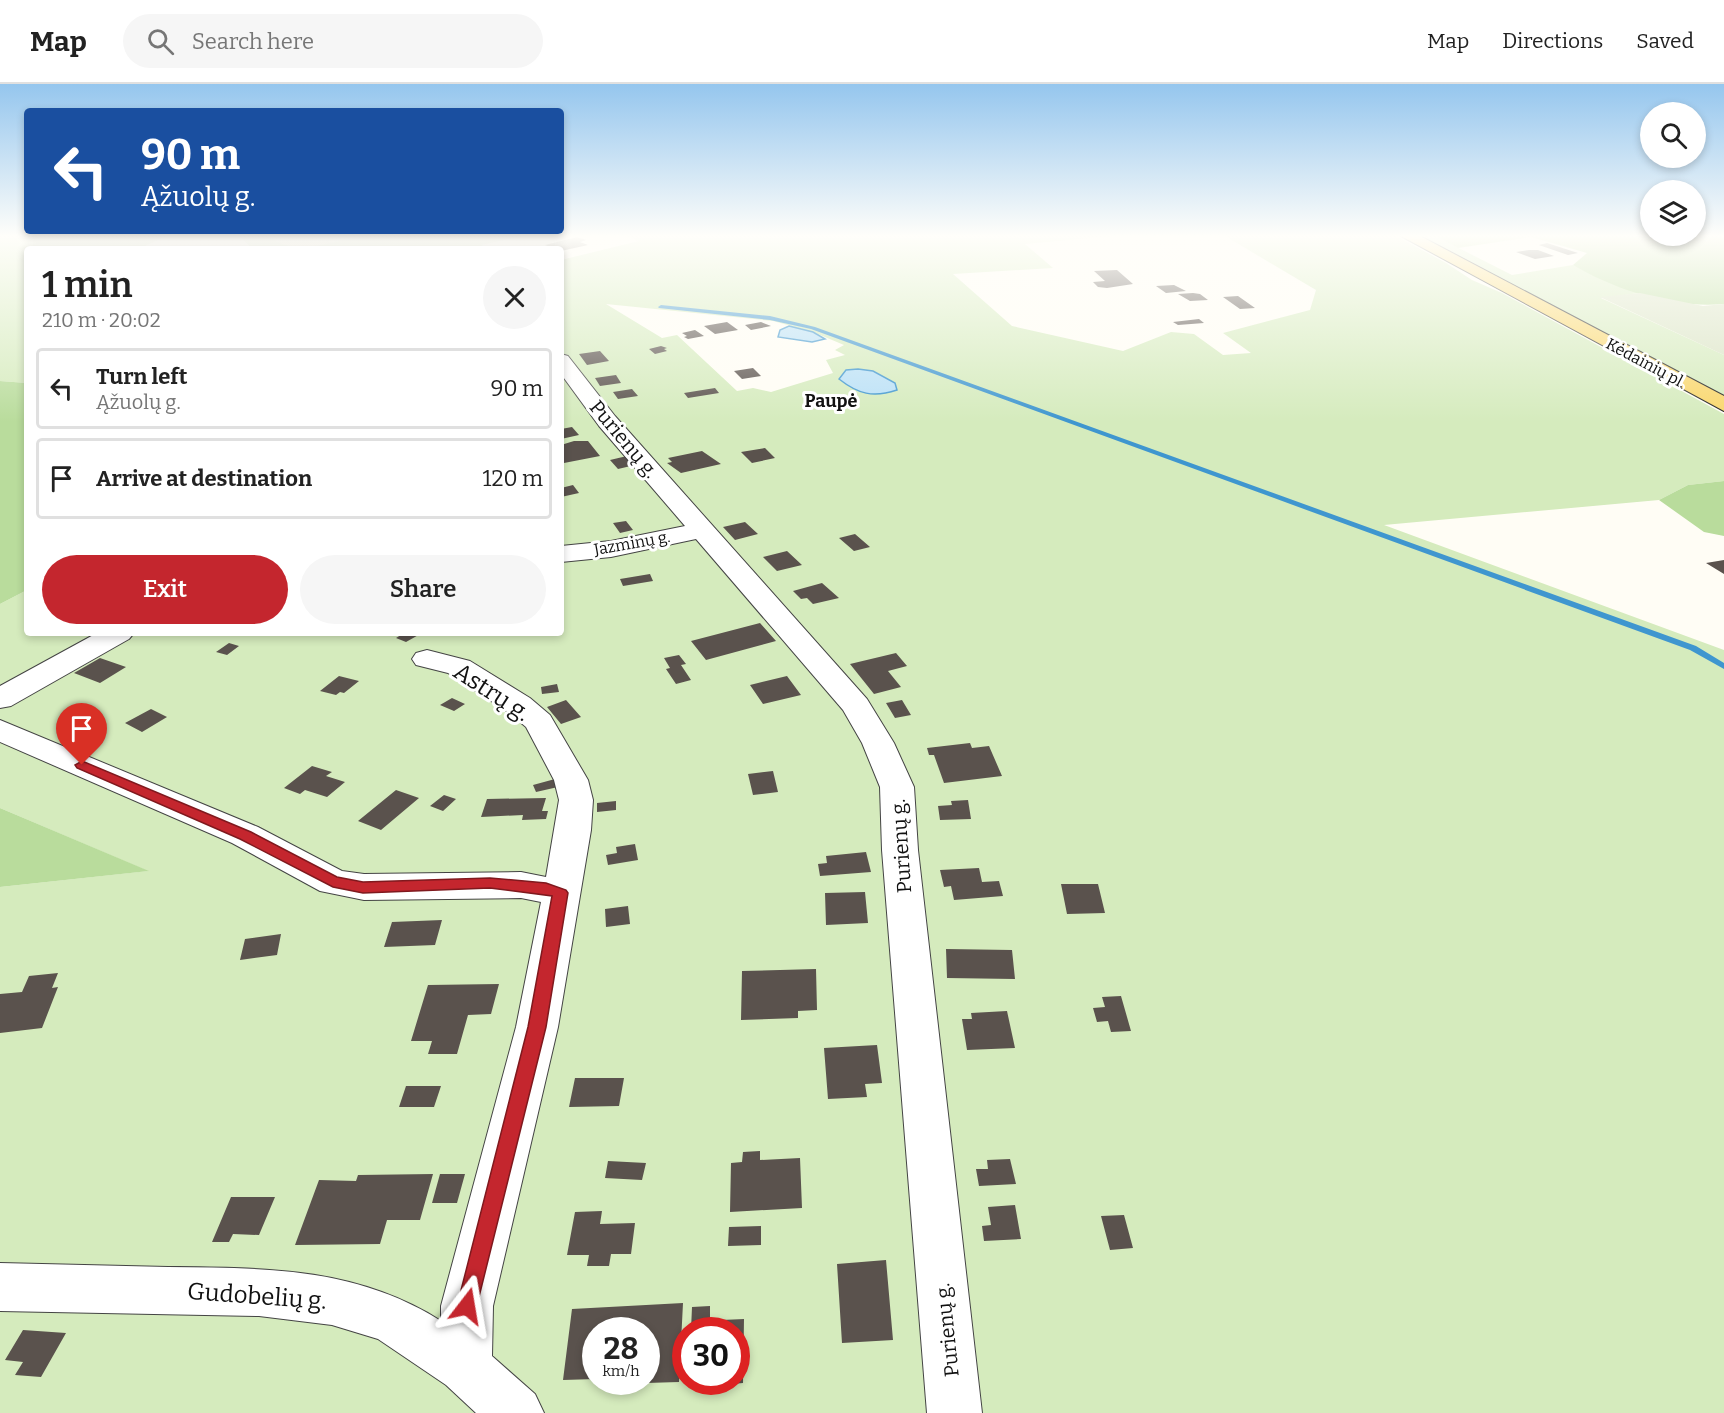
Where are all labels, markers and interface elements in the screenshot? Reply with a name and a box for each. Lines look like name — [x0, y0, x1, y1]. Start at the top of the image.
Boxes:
search box — [123, 14, 543, 68]
text: Map — [30, 25, 87, 58]
icon: search — [144, 25, 177, 58]
text: Search here — [192, 28, 314, 55]
text: Map — [1427, 28, 1469, 54]
text: Directions — [1502, 28, 1603, 54]
text: Saved — [1636, 28, 1694, 54]
map controls — [1640, 102, 1706, 246]
button: search — [1640, 102, 1706, 168]
text: 90 m — [141, 130, 240, 180]
icon: left — [42, 132, 120, 210]
button: layers — [1640, 180, 1706, 246]
text: Ąžuolų g. — [141, 181, 255, 213]
text: 1 min — [42, 263, 133, 307]
button: close — [483, 266, 546, 329]
text: 210 m · 20:02 — [42, 308, 161, 332]
street label: Kėdainių pl. — [1603, 334, 1689, 392]
text: Turn left — [96, 363, 188, 390]
icon: left — [45, 372, 78, 405]
text: 90 m — [491, 375, 543, 402]
text: Ąžuolų g. — [96, 390, 181, 414]
district label: Paupė — [805, 390, 858, 412]
street label: Purienų g. — [585, 395, 663, 483]
icon: arrive — [45, 462, 78, 495]
text: Arrive at destination — [96, 465, 312, 492]
text: 120 m — [483, 465, 543, 492]
street label: Jazminų g. — [591, 527, 672, 559]
button: Exit — [42, 555, 288, 624]
button: Share — [300, 555, 546, 624]
street label: Astrų g. — [449, 657, 535, 727]
pin — [56, 703, 107, 765]
icon: arrive — [65, 712, 98, 745]
street label: Purienų g. — [886, 798, 916, 894]
position arrow — [435, 1274, 499, 1338]
street label: Gudobelių g. — [186, 1277, 328, 1315]
street label: Purienų g. — [930, 1282, 964, 1378]
speed limit sign: 30 — [672, 1317, 750, 1395]
text: 28 — [604, 1331, 638, 1367]
text: km/h — [602, 1362, 640, 1380]

